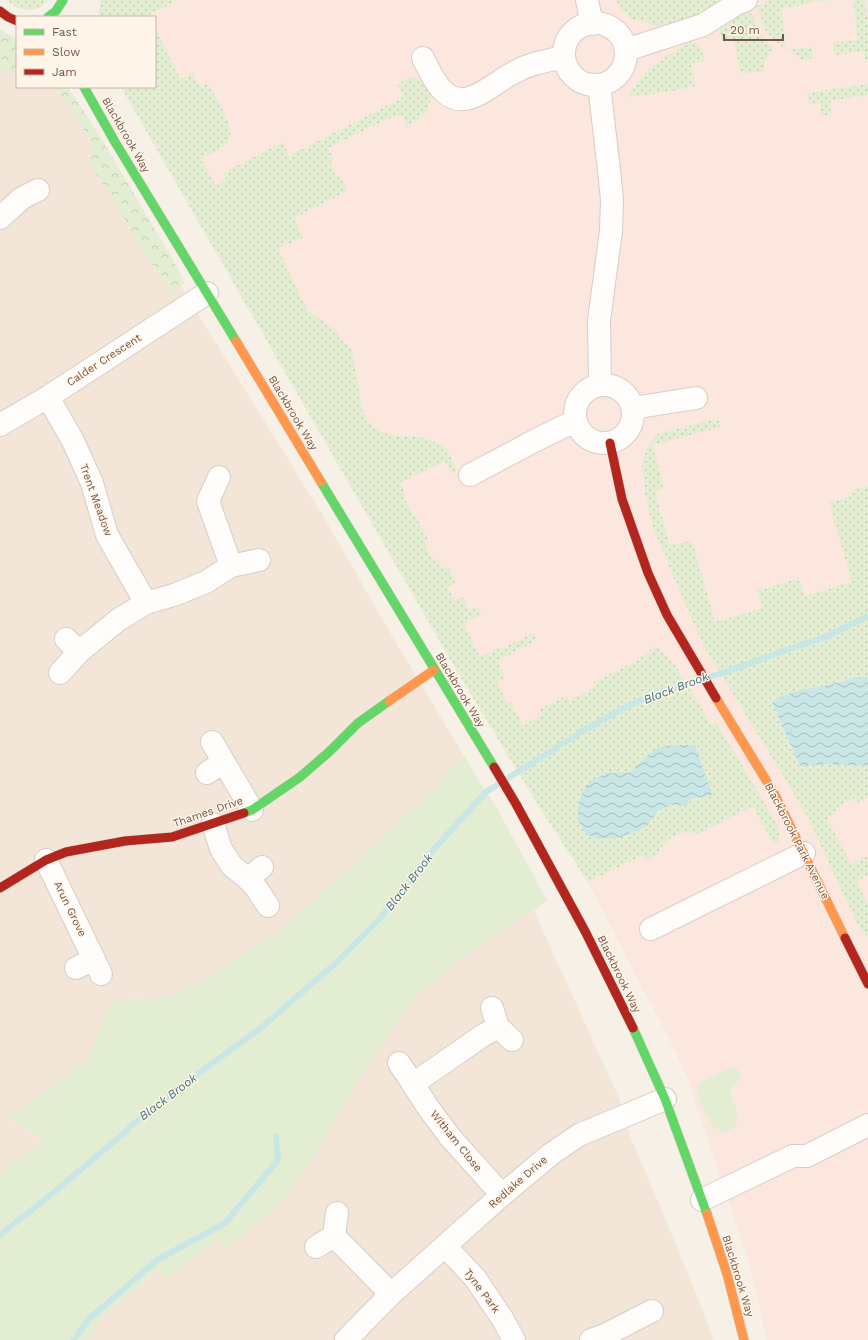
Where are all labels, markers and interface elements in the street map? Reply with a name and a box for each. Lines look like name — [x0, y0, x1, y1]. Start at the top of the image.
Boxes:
legend — [16, 16, 156, 88]
scale bar — [724, 16, 783, 42]
text: 20 m — [730, 23, 760, 37]
text: Fast — [52, 25, 77, 39]
text: Slow — [52, 45, 80, 59]
text: Jam — [52, 65, 77, 79]
street label: Blackbrook Way — [99, 95, 153, 175]
street label: Calder Crescent — [64, 331, 144, 389]
street label: Blackbrook Way — [266, 373, 321, 453]
street label: Trent Meadow — [77, 462, 115, 538]
street label: Blackbrook Way — [433, 650, 488, 730]
water label: Black Brook — [642, 669, 711, 707]
street label: Blackbrook Park Avenue — [762, 781, 832, 901]
street label: Thames Drive — [171, 794, 245, 830]
water label: Black Brook — [382, 850, 436, 913]
street label: Arun Grove — [51, 879, 89, 939]
street label: Blackbrook Way — [595, 933, 644, 1015]
water label: Black Brook — [136, 1071, 200, 1123]
street label: Witham Close — [427, 1108, 485, 1174]
street label: Redlake Drive — [486, 1153, 550, 1211]
street label: Blackbrook Way — [719, 1234, 757, 1319]
street label: Tyne Park — [461, 1266, 503, 1316]

